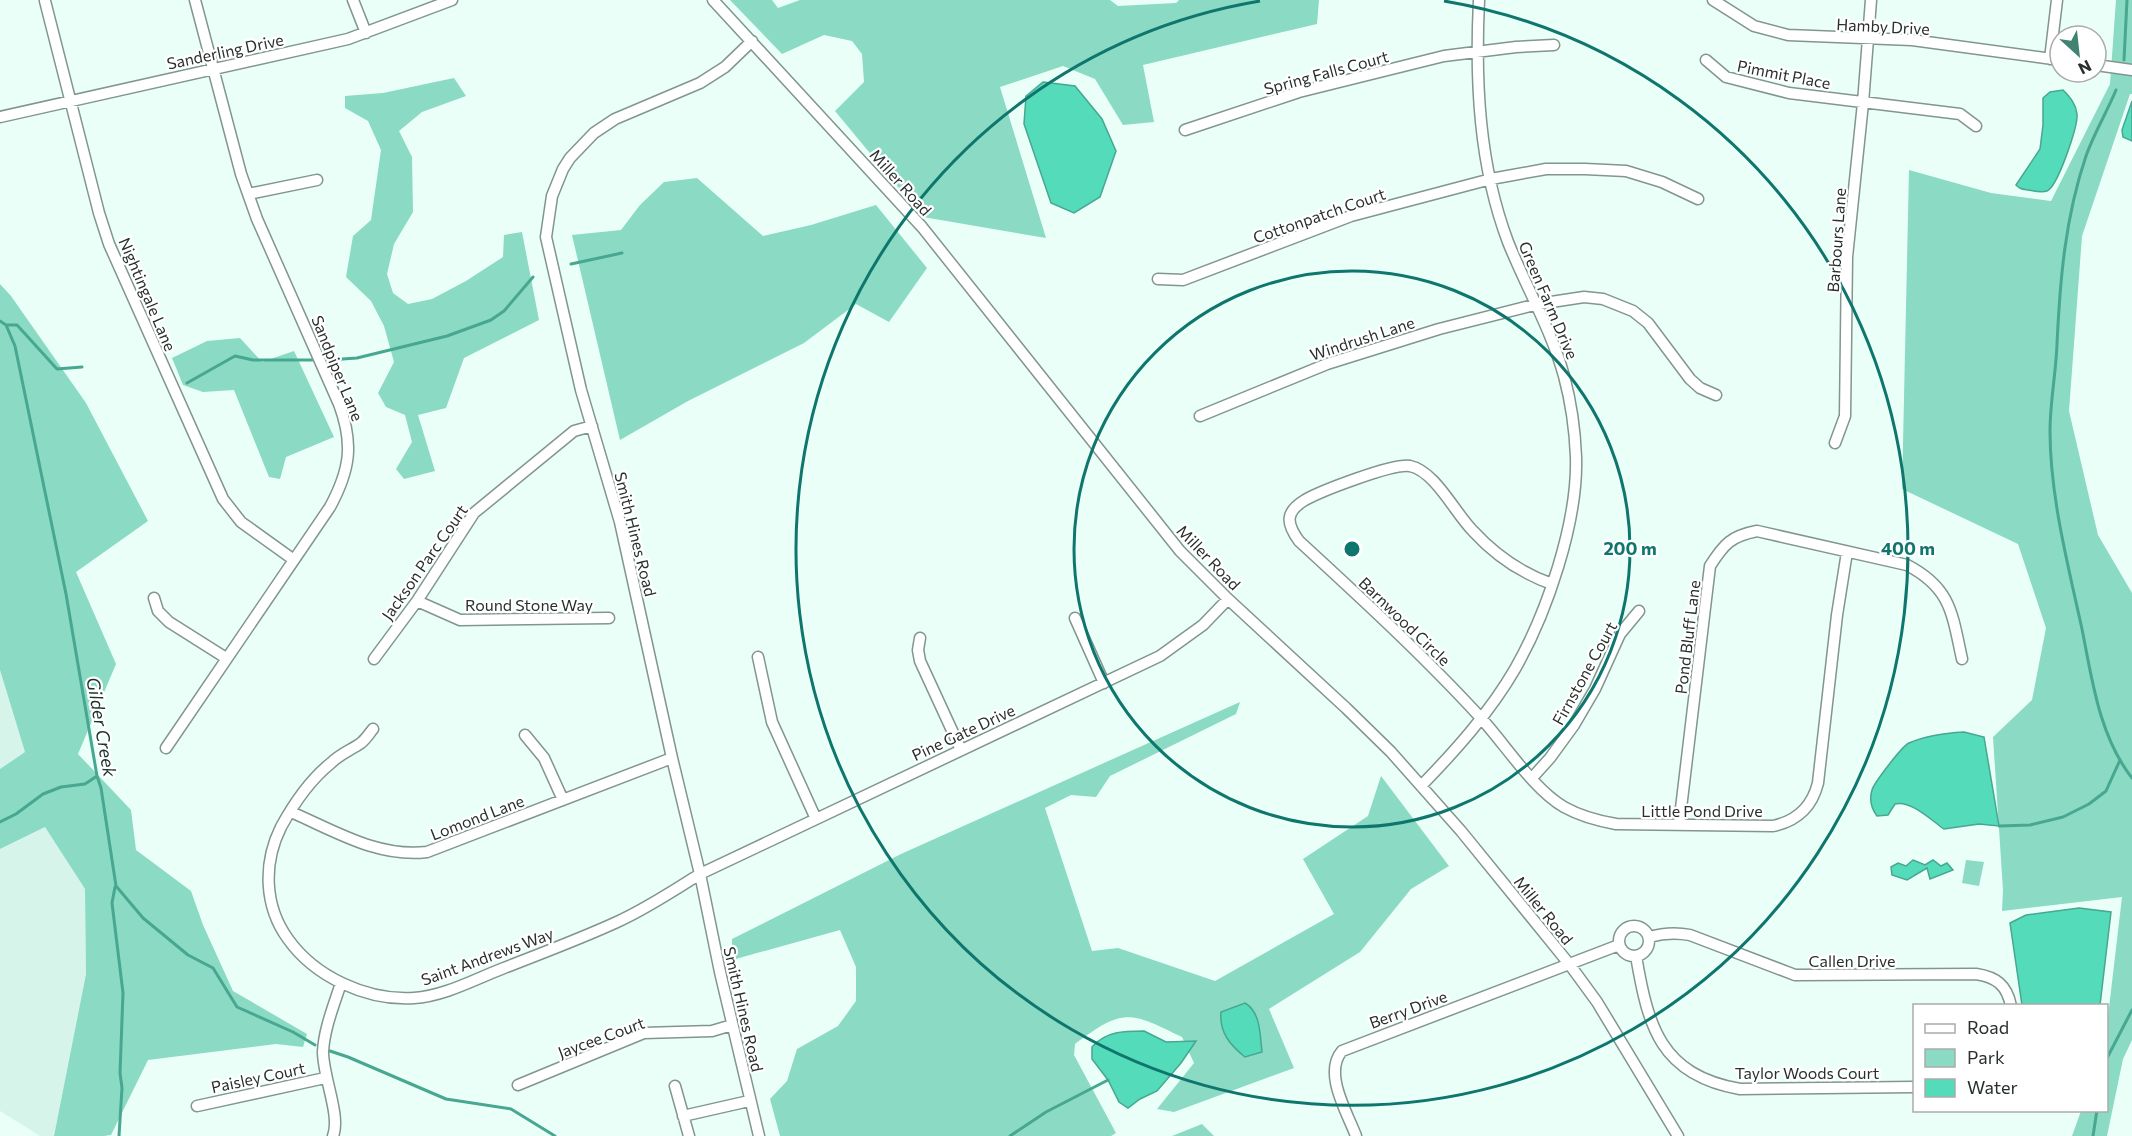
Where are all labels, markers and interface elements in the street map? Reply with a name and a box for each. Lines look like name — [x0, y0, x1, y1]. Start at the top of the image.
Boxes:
street label: Hamby Drive — [1836, 14, 1930, 38]
north arrow — [2048, 24, 2108, 84]
street label: Sanderling Drive — [165, 29, 285, 73]
street label: Spring Falls Court — [1262, 46, 1391, 98]
street label: Pimmit Place — [1736, 56, 1832, 92]
text: N — [2075, 57, 2095, 79]
street label: Miller Road — [866, 145, 936, 219]
street label: Cottonpatch Court — [1250, 183, 1388, 247]
street label: Barbours Lane — [1823, 187, 1849, 293]
street label: Nightingale Lane — [116, 234, 180, 354]
street label: Green Farm Drive — [1516, 238, 1582, 362]
street label: Sandpiper Lane — [308, 312, 368, 424]
street label: Windrush Lane — [1307, 312, 1417, 364]
street label: Smith Hines Road — [611, 470, 661, 598]
street label: Jackson Parc Court — [377, 500, 471, 623]
street label: Miller Road — [1173, 521, 1245, 593]
text: 200 m — [1603, 537, 1657, 559]
text: 400 m — [1881, 537, 1935, 559]
centre of rings — [1342, 539, 1362, 559]
street label: Barnwood Circle — [1355, 573, 1455, 669]
street label: Pond Bluff Lane — [1671, 579, 1703, 695]
street label: Round Stone Way — [465, 595, 593, 614]
street label: Firnstone Court — [1548, 618, 1620, 728]
water label: Gilder Creek — [82, 675, 122, 780]
street label: Pine Gate Drive — [908, 700, 1018, 764]
street label: Lomond Lane — [427, 790, 527, 844]
street label: Little Pond Drive — [1641, 801, 1763, 820]
street label: Miller Road — [1511, 872, 1577, 948]
street label: Saint Andrews Way — [418, 923, 556, 989]
street label: Smith Hines Road — [720, 945, 768, 1073]
street label: Callen Drive — [1809, 951, 1895, 970]
street label: Berry Drive — [1366, 986, 1450, 1032]
legend — [1913, 1004, 2108, 1112]
street label: Jaycee Court — [555, 1012, 647, 1062]
text: Road — [1967, 1016, 2009, 1038]
text: Park — [1967, 1046, 2005, 1068]
street label: Paisley Court — [209, 1058, 307, 1096]
street label: Taylor Woods Court — [1735, 1063, 1880, 1082]
text: Water — [1967, 1076, 2018, 1098]

